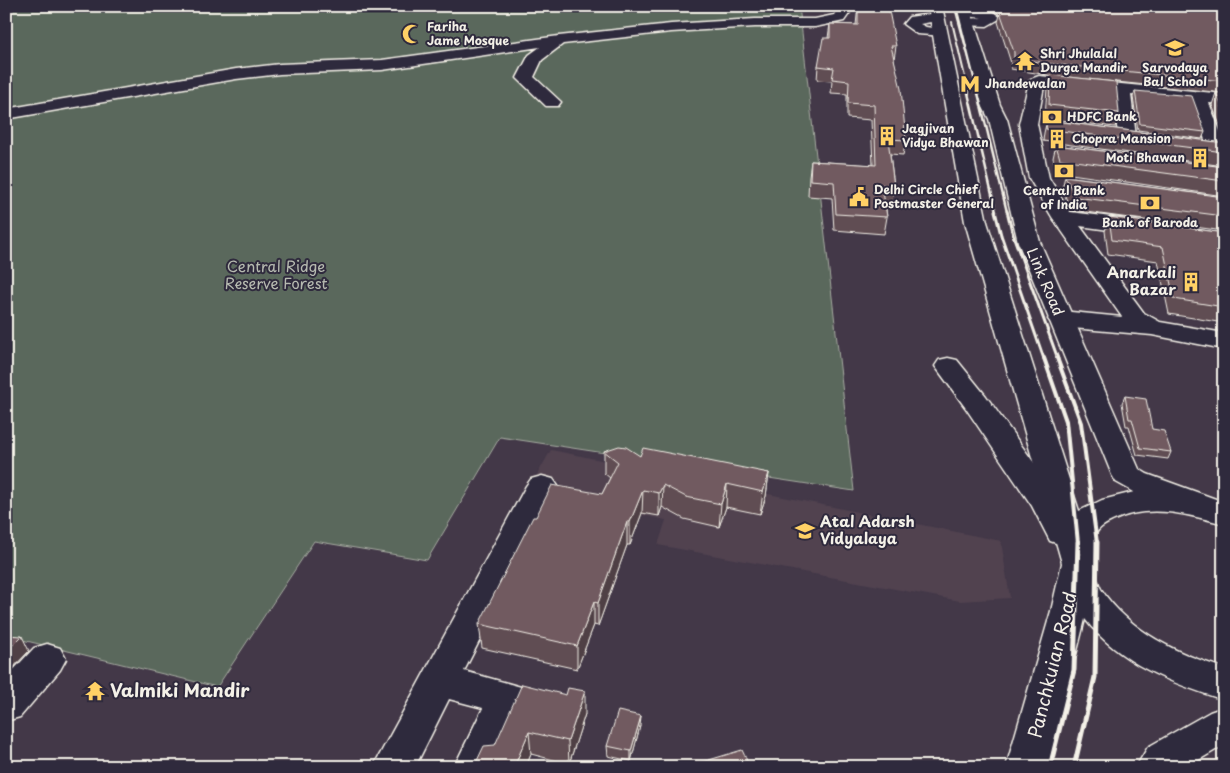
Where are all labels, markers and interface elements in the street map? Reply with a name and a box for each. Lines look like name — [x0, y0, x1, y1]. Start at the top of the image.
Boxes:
place label: Fariha Jame Mosque — [427, 17, 509, 49]
mosque icon: Fariha Jame Mosque — [401, 23, 423, 45]
school or university icon: Sarvodaya Bal School — [1164, 37, 1186, 59]
place label: Shri Jhulalal Durga Mandir — [1040, 44, 1127, 76]
temple icon: Shri Jhulalal Durga Mandir — [1014, 50, 1036, 72]
place label: Sarvodaya Bal School — [1142, 58, 1209, 90]
metro station icon: Jhandewalan — [959, 73, 981, 95]
place label: Jhandewalan — [985, 74, 1066, 92]
bank icon: HDFC Bank — [1041, 106, 1063, 128]
place label: HDFC Bank — [1067, 107, 1137, 125]
place label: Jagjivan Vidya Bhawan — [902, 119, 989, 151]
building icon: Jagjivan Vidya Bhawan — [876, 125, 898, 147]
building icon: Chopra Mansion — [1046, 128, 1068, 150]
place label: Chopra Mansion — [1072, 129, 1171, 147]
building icon: Moti Bhawan — [1189, 147, 1211, 169]
place label: Moti Bhawan — [1106, 148, 1185, 166]
bank icon: Central Bank of India — [1053, 160, 1075, 182]
place label: Delhi Circle Chief Postmaster General — [874, 180, 994, 212]
place label: Central Bank of India — [1023, 181, 1105, 213]
public building icon: Delhi Circle Chief Postmaster General — [848, 186, 870, 208]
bank icon: Bank of Baroda — [1139, 192, 1161, 214]
place label: Bank of Baroda — [1102, 213, 1199, 231]
street label: Link Road — [1022, 244, 1071, 319]
park label: Central Ridge Reserve Forest — [224, 254, 328, 294]
place label: Anarkali Bazar — [1107, 260, 1176, 300]
building icon: Anarkali Bazar — [1180, 271, 1202, 293]
place label: Atal Adarsh Vidyalaya — [820, 509, 915, 549]
school or university icon: Atal Adarsh Vidyalaya — [794, 520, 816, 542]
street label: Panchkuian Road — [1020, 589, 1083, 740]
place label: Valmiki Mandir — [110, 676, 250, 703]
temple icon: Valmiki Mandir — [84, 680, 106, 702]

